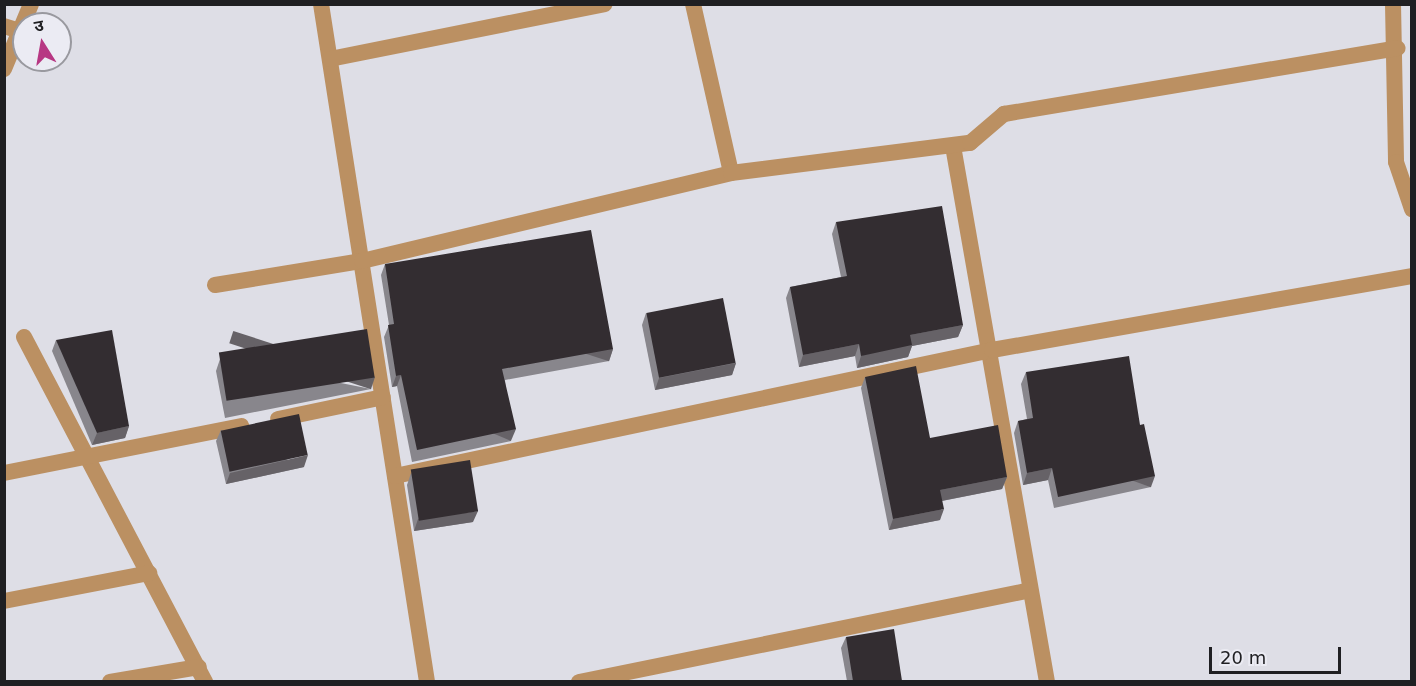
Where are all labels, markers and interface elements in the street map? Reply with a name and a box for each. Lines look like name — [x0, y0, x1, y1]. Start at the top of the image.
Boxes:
north arrow — [12, 12, 72, 72]
text: उ — [32, 16, 45, 36]
scale bar — [1212, 635, 1344, 673]
text: 20 m — [1220, 647, 1266, 668]

